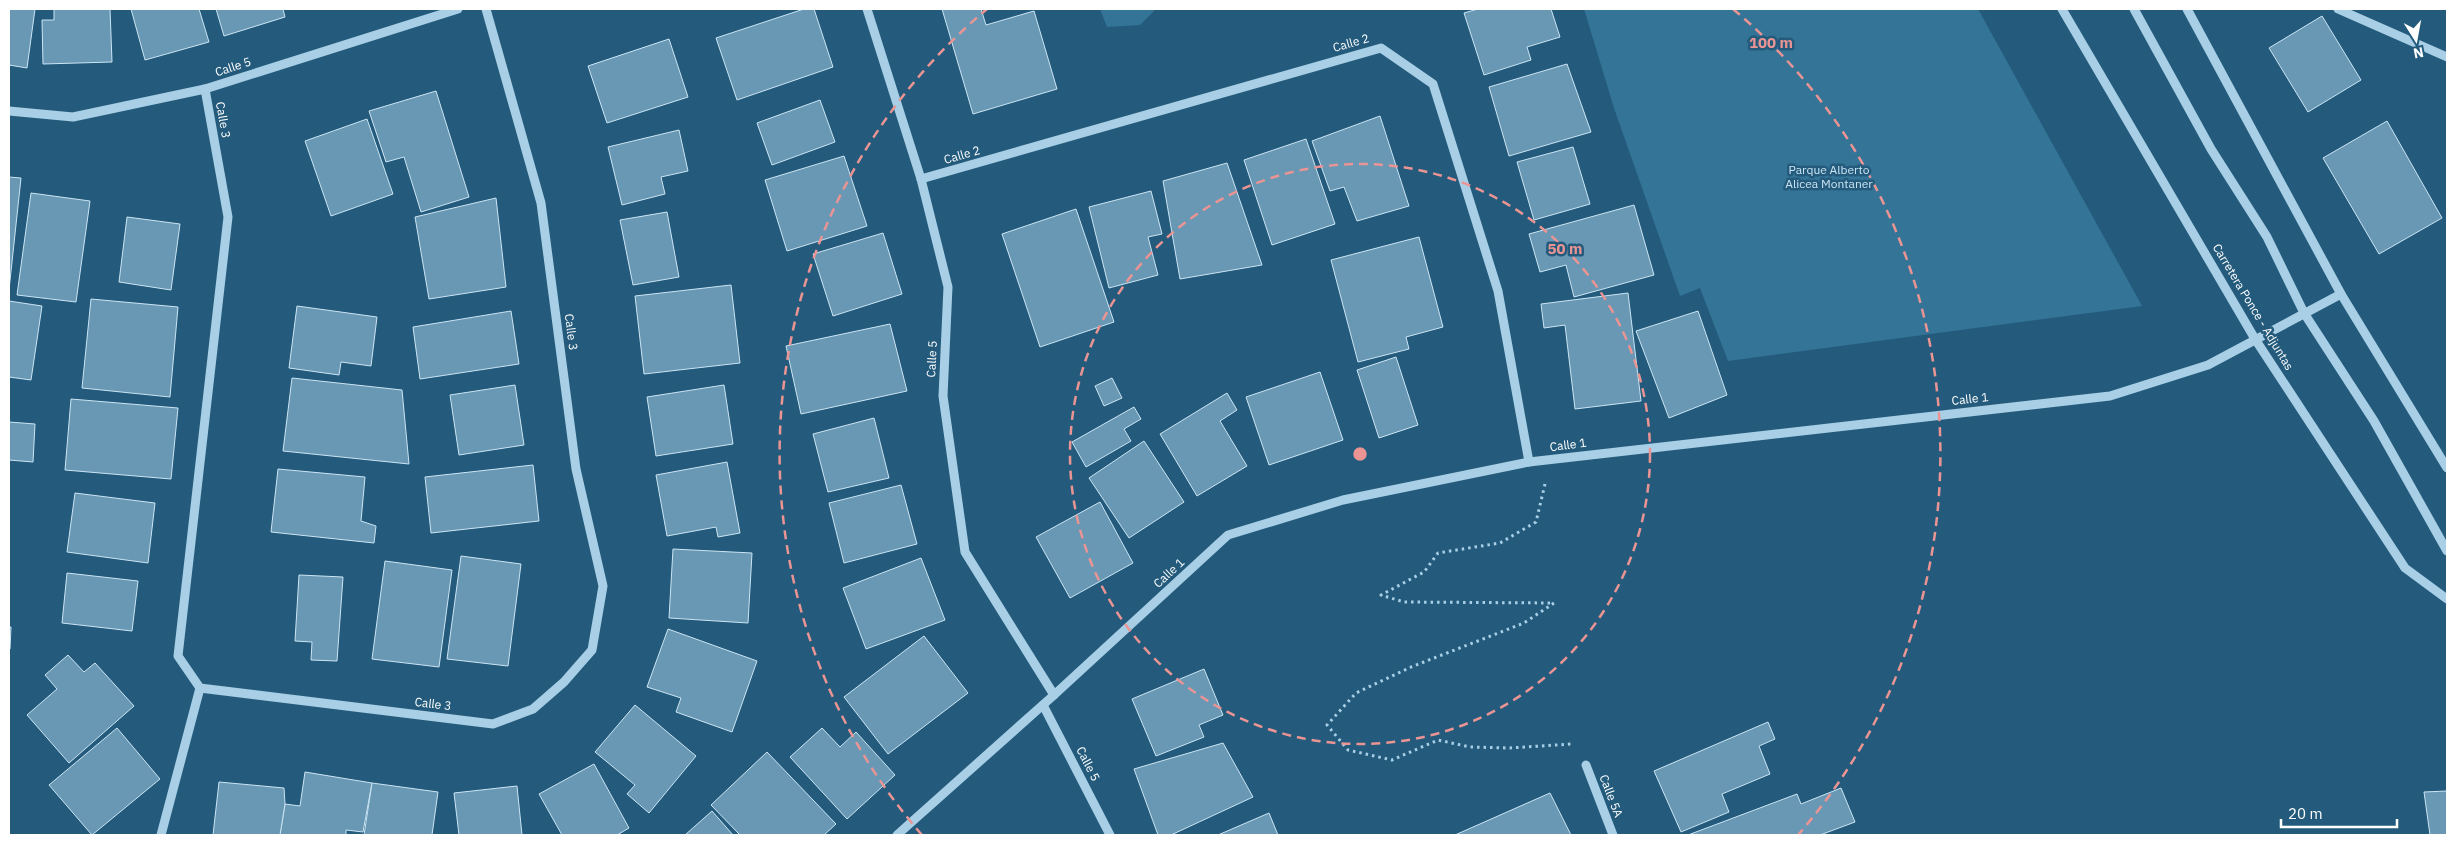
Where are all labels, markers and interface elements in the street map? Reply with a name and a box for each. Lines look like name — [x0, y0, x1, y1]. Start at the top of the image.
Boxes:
north arrow — [2391, 15, 2441, 65]
street label: Calle 2 — [1331, 30, 1371, 55]
text: 100 m — [1749, 33, 1793, 52]
text: N — [2412, 43, 2425, 63]
street label: Calle 5 — [213, 54, 253, 79]
street label: Calle 3 — [213, 100, 234, 139]
street label: Calle 2 — [942, 142, 982, 167]
park label: Parque Alberto Alicea Montaner — [1785, 162, 1873, 191]
text: 50 m — [1548, 239, 1582, 258]
street label: Carretera Ponce - Adjuntas — [2210, 241, 2297, 373]
street label: Calle 3 — [562, 313, 581, 351]
street label: Calle 5 — [923, 340, 940, 378]
street label: Calle 1 — [1951, 389, 1989, 408]
street label: Calle 1 — [1549, 435, 1587, 454]
centre of rings — [1351, 445, 1369, 463]
street label: Calle 1 — [1150, 555, 1187, 591]
street label: Calle 3 — [414, 694, 452, 713]
street label: Calle 5 — [1073, 744, 1104, 784]
street label: Calle 5A — [1596, 772, 1627, 820]
scale bar — [2281, 796, 2397, 828]
text: 20 m — [2288, 804, 2323, 823]

